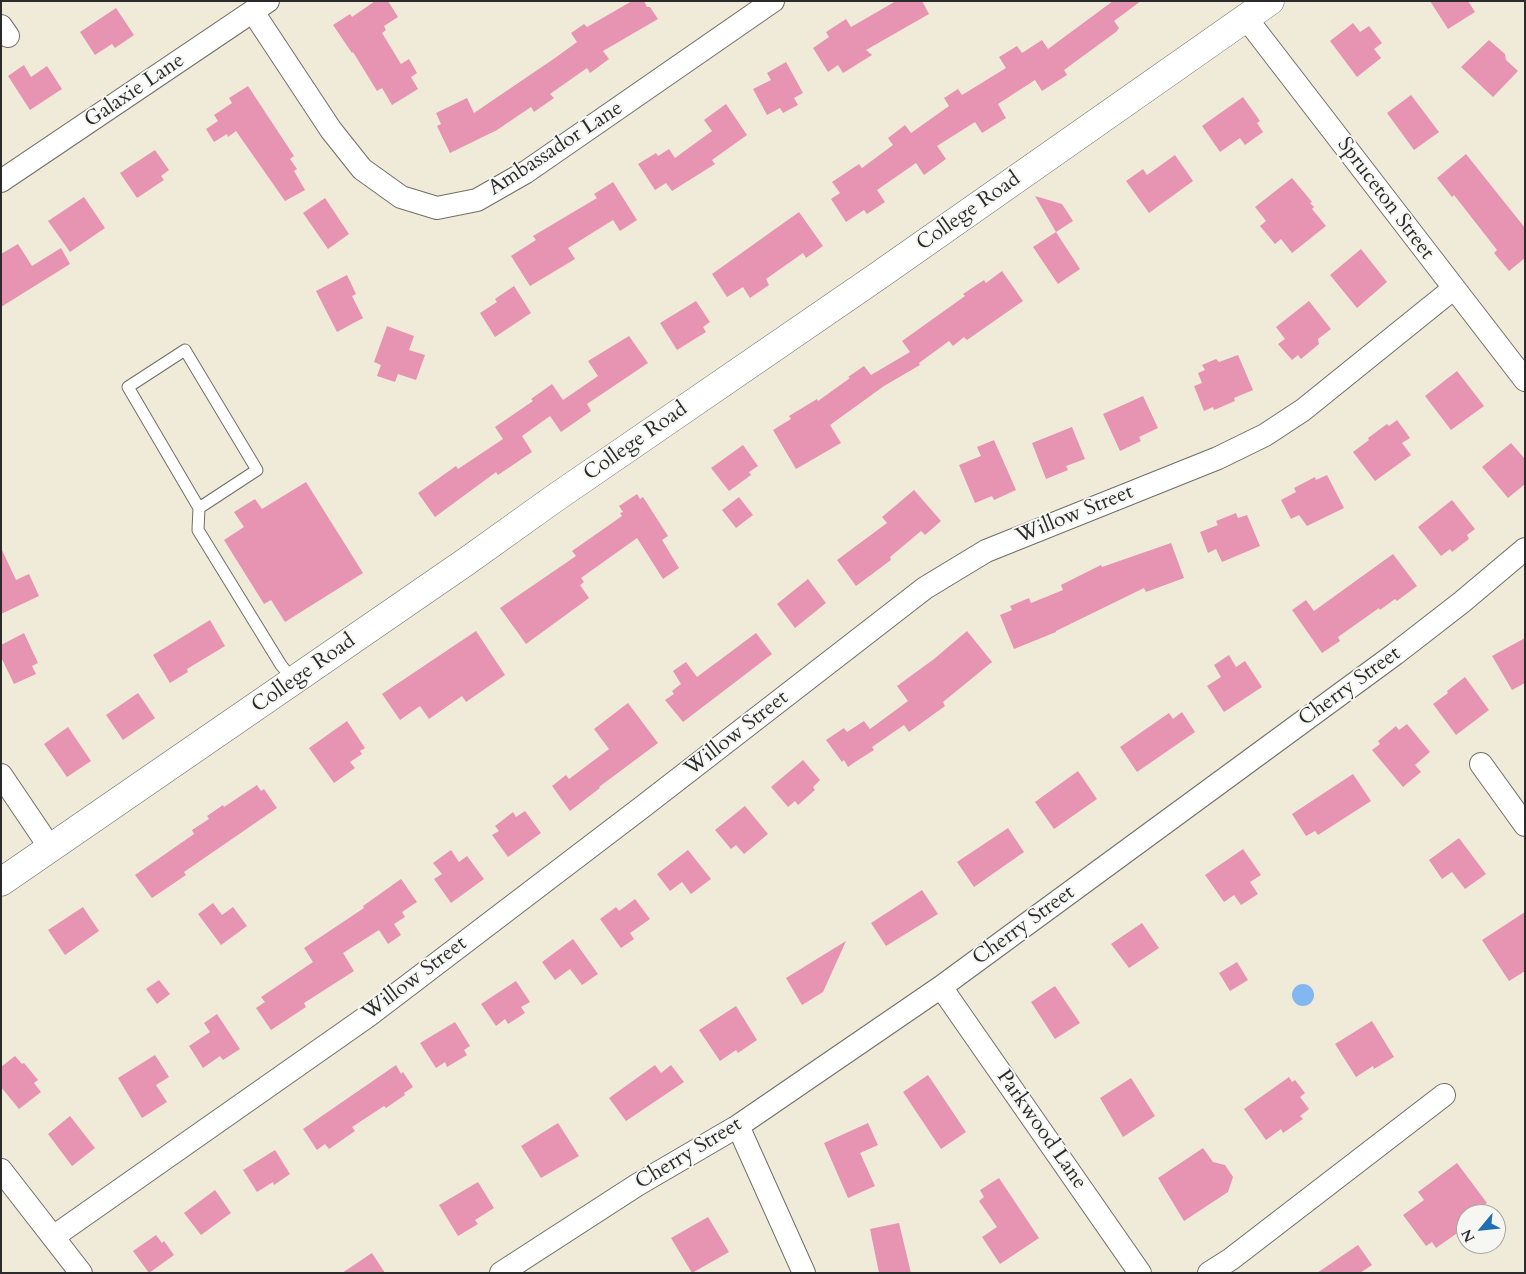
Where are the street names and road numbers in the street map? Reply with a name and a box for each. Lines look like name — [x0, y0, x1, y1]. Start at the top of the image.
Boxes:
street label: Galaxie Lane — [80, 48, 190, 134]
street label: Ambassador Lane — [484, 96, 628, 202]
street label: Spruceton Street — [1331, 133, 1439, 265]
street label: College Road — [912, 167, 1026, 257]
street label: College Road — [579, 397, 693, 487]
street label: Willow Street — [1013, 480, 1137, 550]
street label: College Road — [247, 629, 361, 719]
street label: Cherry Street — [1294, 642, 1406, 732]
street label: Willow Street — [680, 686, 794, 782]
street label: Cherry Street — [968, 881, 1080, 971]
street label: Willow Street — [358, 932, 472, 1026]
street label: Parkwood Lane — [991, 1065, 1091, 1195]
street label: Cherry Street — [631, 1112, 747, 1196]

